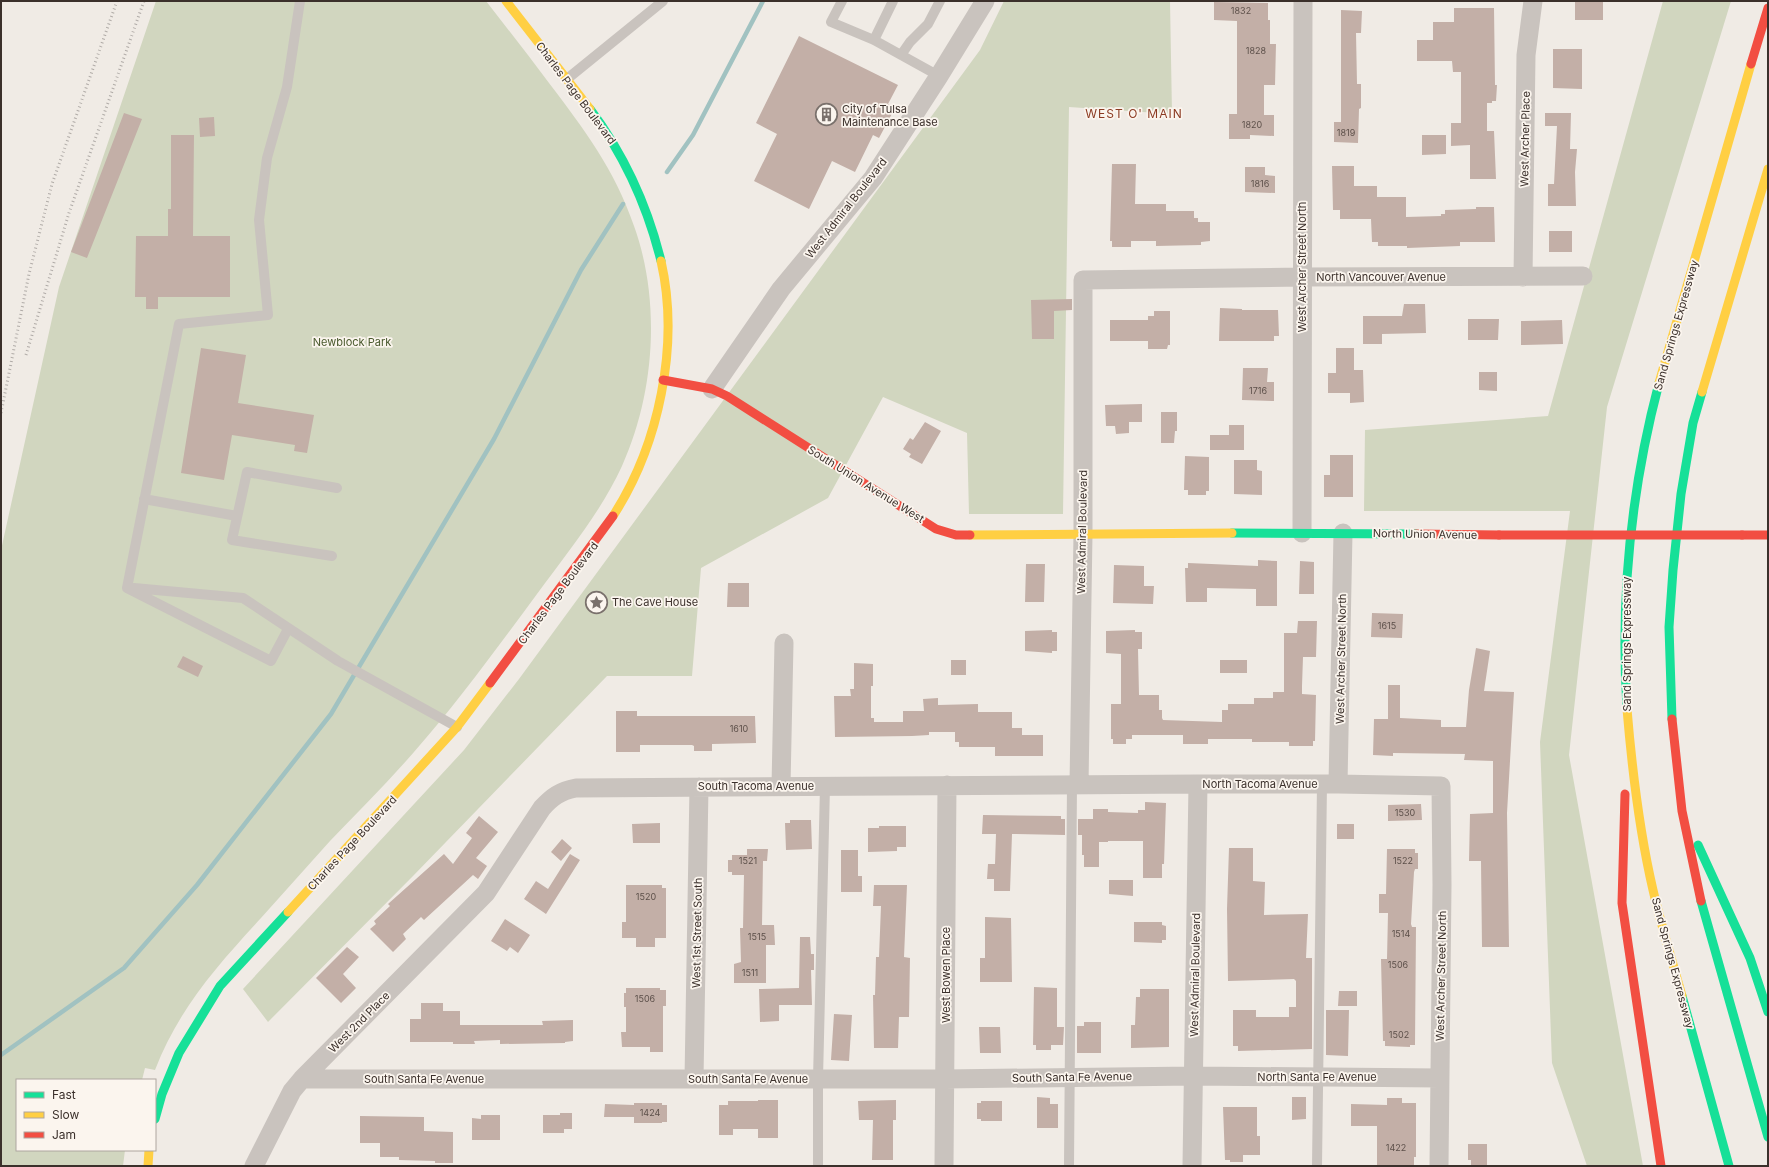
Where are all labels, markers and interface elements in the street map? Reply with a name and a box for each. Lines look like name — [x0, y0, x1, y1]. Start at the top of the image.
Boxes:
house number: 1832 — [1231, 5, 1251, 16]
street label: Charles Page Boulevard — [533, 39, 619, 147]
house number: 1828 — [1246, 45, 1267, 56]
street label: West Archer Place — [1517, 91, 1533, 187]
building icon: City of Tulsa Maintenance Base — [813, 102, 839, 128]
place label: City of Tulsa Maintenance Base — [842, 102, 938, 129]
district label: WEST O' MAIN — [1085, 106, 1183, 121]
house number: 1820 — [1242, 119, 1263, 130]
house number: 1819 — [1337, 127, 1356, 138]
street label: West Admiral Boulevard — [802, 155, 890, 261]
house number: 1816 — [1251, 178, 1270, 189]
street label: West Archer Street North — [1295, 202, 1309, 332]
street label: Sand Springs Expressway — [1651, 258, 1701, 392]
street label: North Vancouver Avenue — [1316, 270, 1446, 284]
park label: Newblock Park — [313, 335, 391, 349]
house number: 1716 — [1249, 385, 1267, 396]
street label: South Union Avenue West — [805, 442, 927, 526]
street label: West Admiral Boulevard — [1074, 470, 1090, 594]
street label: North Union Avenue — [1373, 526, 1477, 542]
street label: Charles Page Boulevard — [515, 539, 601, 647]
street label: Sand Springs Expressway — [1620, 576, 1634, 712]
place icon: The Cave House — [583, 589, 609, 615]
street label: West Archer Street North — [1333, 594, 1349, 724]
place label: The Cave House — [612, 595, 698, 609]
house number: 1615 — [1378, 620, 1396, 631]
house number: 1610 — [730, 723, 749, 734]
street label: North Tacoma Avenue — [1202, 777, 1318, 791]
street label: South Tacoma Avenue — [698, 779, 814, 793]
street label: Charles Page Boulevard — [304, 793, 400, 893]
house number: 1530 — [1395, 807, 1416, 818]
house number: 1521 — [739, 855, 757, 866]
house number: 1522 — [1393, 855, 1413, 866]
street label: West 1st Street South — [689, 878, 705, 988]
house number: 1520 — [636, 891, 656, 902]
street label: Sand Springs Expressway — [1649, 896, 1697, 1030]
street label: West Archer Street North — [1433, 911, 1449, 1041]
street label: West Admiral Boulevard — [1187, 913, 1203, 1037]
street label: West Bowen Place — [939, 927, 953, 1023]
house number: 1514 — [1392, 928, 1410, 939]
house number: 1515 — [748, 931, 766, 942]
house number: 1506 — [1388, 959, 1409, 970]
house number: 1511 — [742, 967, 758, 978]
street label: West 2nd Place — [325, 988, 393, 1056]
house number: 1506 — [635, 993, 656, 1004]
house number: 1502 — [1389, 1029, 1409, 1040]
street label: South Santa Fe Avenue — [1012, 1069, 1132, 1085]
street label: North Santa Fe Avenue — [1257, 1070, 1377, 1084]
street label: South Santa Fe Avenue — [364, 1072, 484, 1086]
street label: South Santa Fe Avenue — [688, 1072, 808, 1086]
legend — [16, 1079, 156, 1151]
text: Fast — [52, 1087, 76, 1102]
text: Slow — [52, 1107, 80, 1122]
house number: 1424 — [640, 1107, 661, 1118]
text: Jam — [52, 1127, 76, 1142]
house number: 1422 — [1386, 1142, 1406, 1153]

